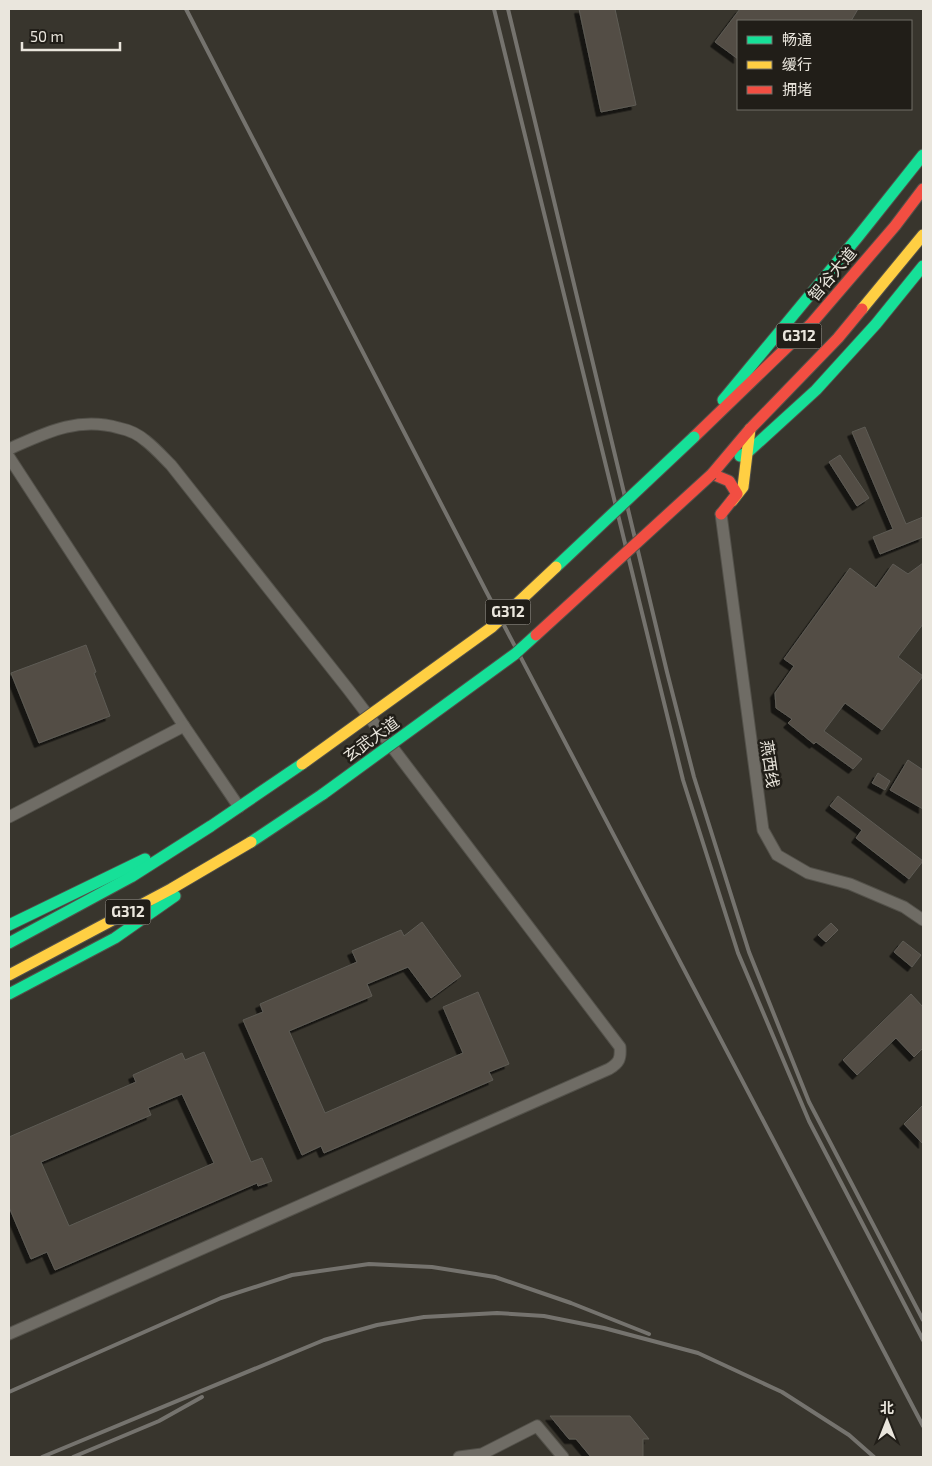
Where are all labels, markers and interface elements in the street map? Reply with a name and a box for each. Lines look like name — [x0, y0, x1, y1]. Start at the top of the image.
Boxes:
scale bar — [22, 20, 120, 52]
legend — [737, 20, 912, 110]
text: 50 m — [30, 27, 64, 45]
text: 畅通 — [782, 30, 812, 48]
text: 缓行 — [782, 55, 812, 73]
text: 拥堵 — [782, 80, 812, 98]
street label: 智谷大道 — [804, 243, 859, 304]
road number: G312 — [776, 324, 822, 348]
road number: G312 — [486, 600, 530, 624]
street label: 玄武大道 — [339, 712, 402, 765]
street label: 燕西线 — [758, 739, 783, 789]
road number: G312 — [106, 900, 150, 924]
north arrow — [862, 1396, 912, 1446]
text: 北 — [880, 1399, 894, 1416]

